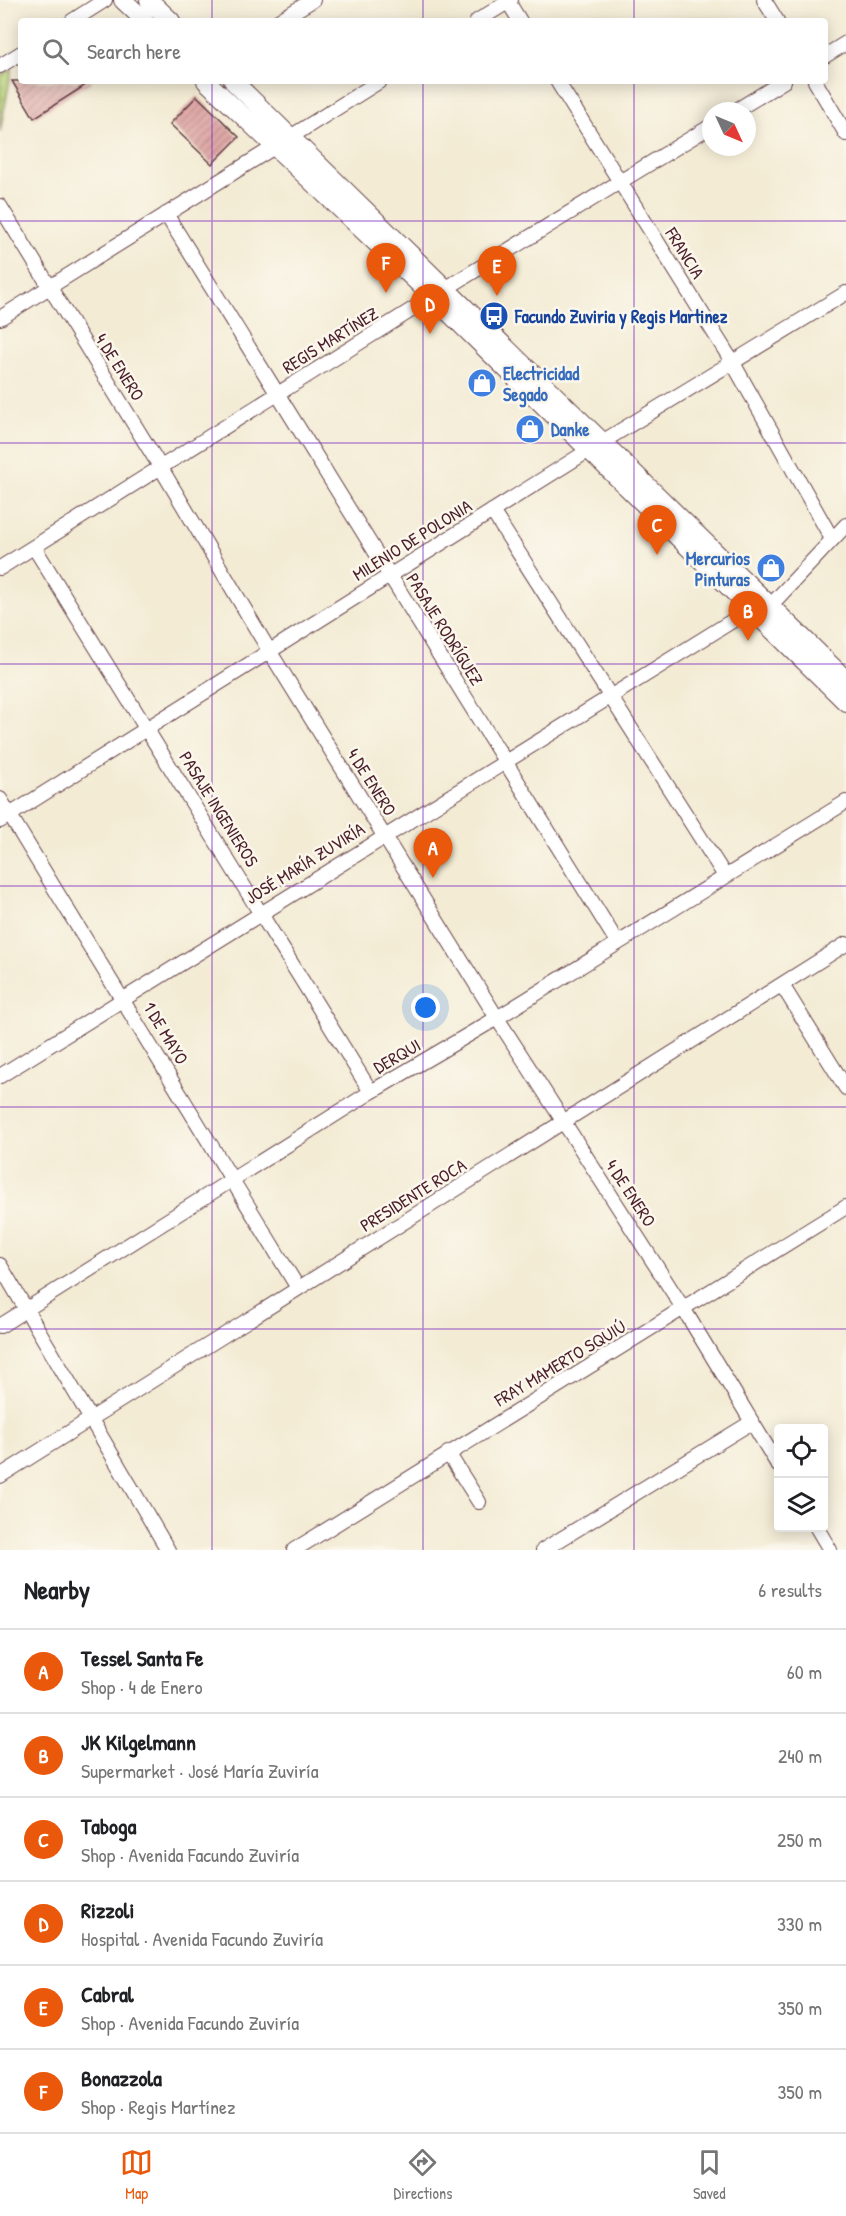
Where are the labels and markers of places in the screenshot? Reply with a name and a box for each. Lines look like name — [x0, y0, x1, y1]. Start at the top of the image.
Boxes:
pin: F — [366, 244, 406, 293]
pin: E — [478, 246, 516, 296]
pin: D — [410, 284, 450, 334]
bus stop icon: Facundo Zuviria y Regis Martinez — [478, 300, 510, 332]
place label: Facundo Zuviria y Regis Martinez — [514, 304, 728, 330]
place label: Electricidad Segado — [503, 361, 579, 408]
shop icon: Electricidad Segado — [466, 367, 498, 399]
shop icon: Danke — [514, 413, 546, 445]
place label: Danke — [551, 417, 590, 442]
pin: C — [638, 506, 676, 555]
place label: Mercurios Pinturas — [686, 546, 750, 592]
shop icon: Mercurios Pinturas — [755, 552, 787, 584]
pin: B — [728, 592, 768, 641]
pin: A — [414, 828, 452, 878]

